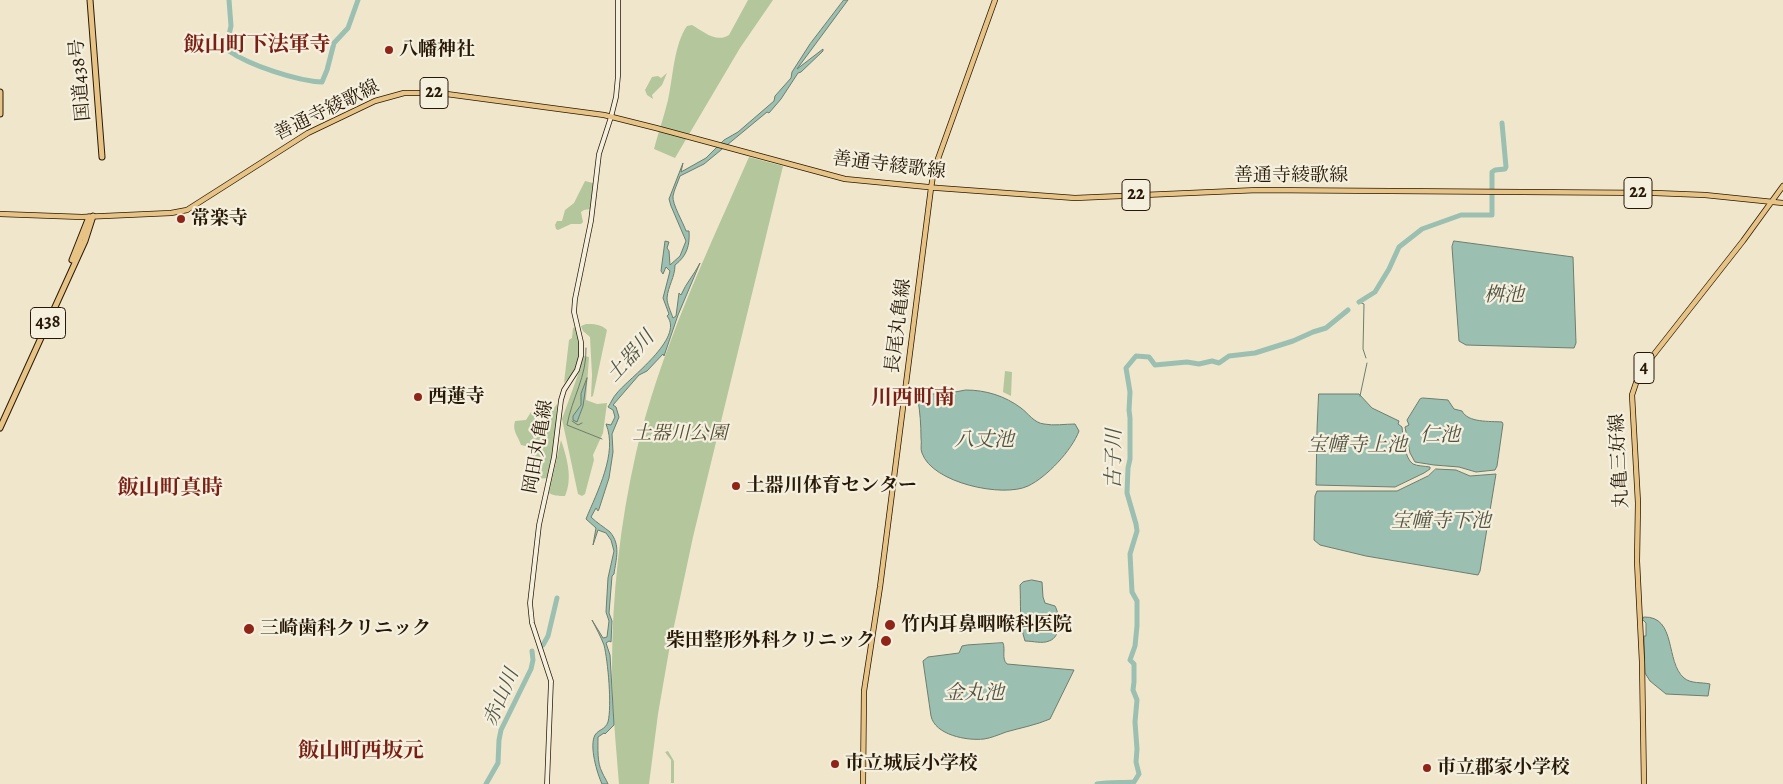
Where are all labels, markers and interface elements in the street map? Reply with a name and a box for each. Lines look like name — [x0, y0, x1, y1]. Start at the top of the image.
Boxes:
district label: 飯山町下法軍寺 — [184, 33, 330, 59]
street label: 国道438号 — [66, 38, 96, 122]
place label: 八幡神社 — [399, 39, 475, 61]
marker: 八幡神社 — [383, 44, 395, 56]
street label: 善通寺綾歌線 — [271, 76, 383, 146]
road number: 22 — [420, 78, 448, 109]
street label: 善通寺綾歌線 — [831, 148, 947, 184]
street label: 善通寺綾歌線 — [1234, 165, 1348, 187]
road number: 22 — [1624, 178, 1652, 208]
road number: 22 — [1122, 180, 1150, 210]
place label: 常楽寺 — [191, 208, 248, 230]
marker: 常楽寺 — [175, 213, 187, 225]
street label: 長尾丸亀線 — [882, 277, 916, 375]
water label: 桝池 — [1484, 284, 1524, 308]
road number: 438 — [30, 307, 66, 338]
water label: 土器川 — [602, 327, 660, 387]
road number: 4 — [1634, 352, 1654, 383]
place label: 西蓮寺 — [428, 386, 485, 408]
district label: 川西町南 — [871, 386, 955, 412]
marker: 西蓮寺 — [412, 391, 424, 403]
street label: 岡田丸亀線 — [520, 398, 558, 496]
street label: 丸亀三好線 — [1606, 413, 1634, 509]
park label: 土器川公園 — [633, 423, 727, 445]
water label: 仁池 — [1420, 424, 1460, 448]
water label: 八丈池 — [954, 429, 1014, 453]
water label: 古子川 — [1102, 429, 1128, 489]
water label: 宝幢寺上池 — [1307, 434, 1407, 458]
place label: 土器川体育センター — [746, 475, 917, 497]
district label: 飯山町真時 — [118, 476, 222, 502]
marker: 土器川体育センター — [730, 480, 742, 492]
water label: 宝幢寺下池 — [1391, 510, 1491, 534]
place label: 竹内耳鼻咽喉科医院 — [901, 614, 1072, 636]
place label: 三崎歯科クリニック — [260, 618, 431, 640]
marker: 竹内耳鼻咽喉科医院 — [883, 618, 897, 632]
marker: 三崎歯科クリニック — [242, 622, 256, 636]
place label: 柴田整形外科クリニック — [666, 630, 875, 652]
marker: 柴田整形外科クリニック — [879, 634, 893, 648]
water label: 赤山川 — [479, 666, 525, 730]
water label: 金丸池 — [944, 682, 1004, 706]
district label: 飯山町西坂元 — [298, 739, 424, 765]
place label: 市立城辰小学校 — [845, 753, 978, 775]
place label: 市立郡家小学校 — [1437, 757, 1570, 779]
marker: 市立城辰小学校 — [829, 758, 841, 770]
marker: 市立郡家小学校 — [1421, 762, 1433, 774]

